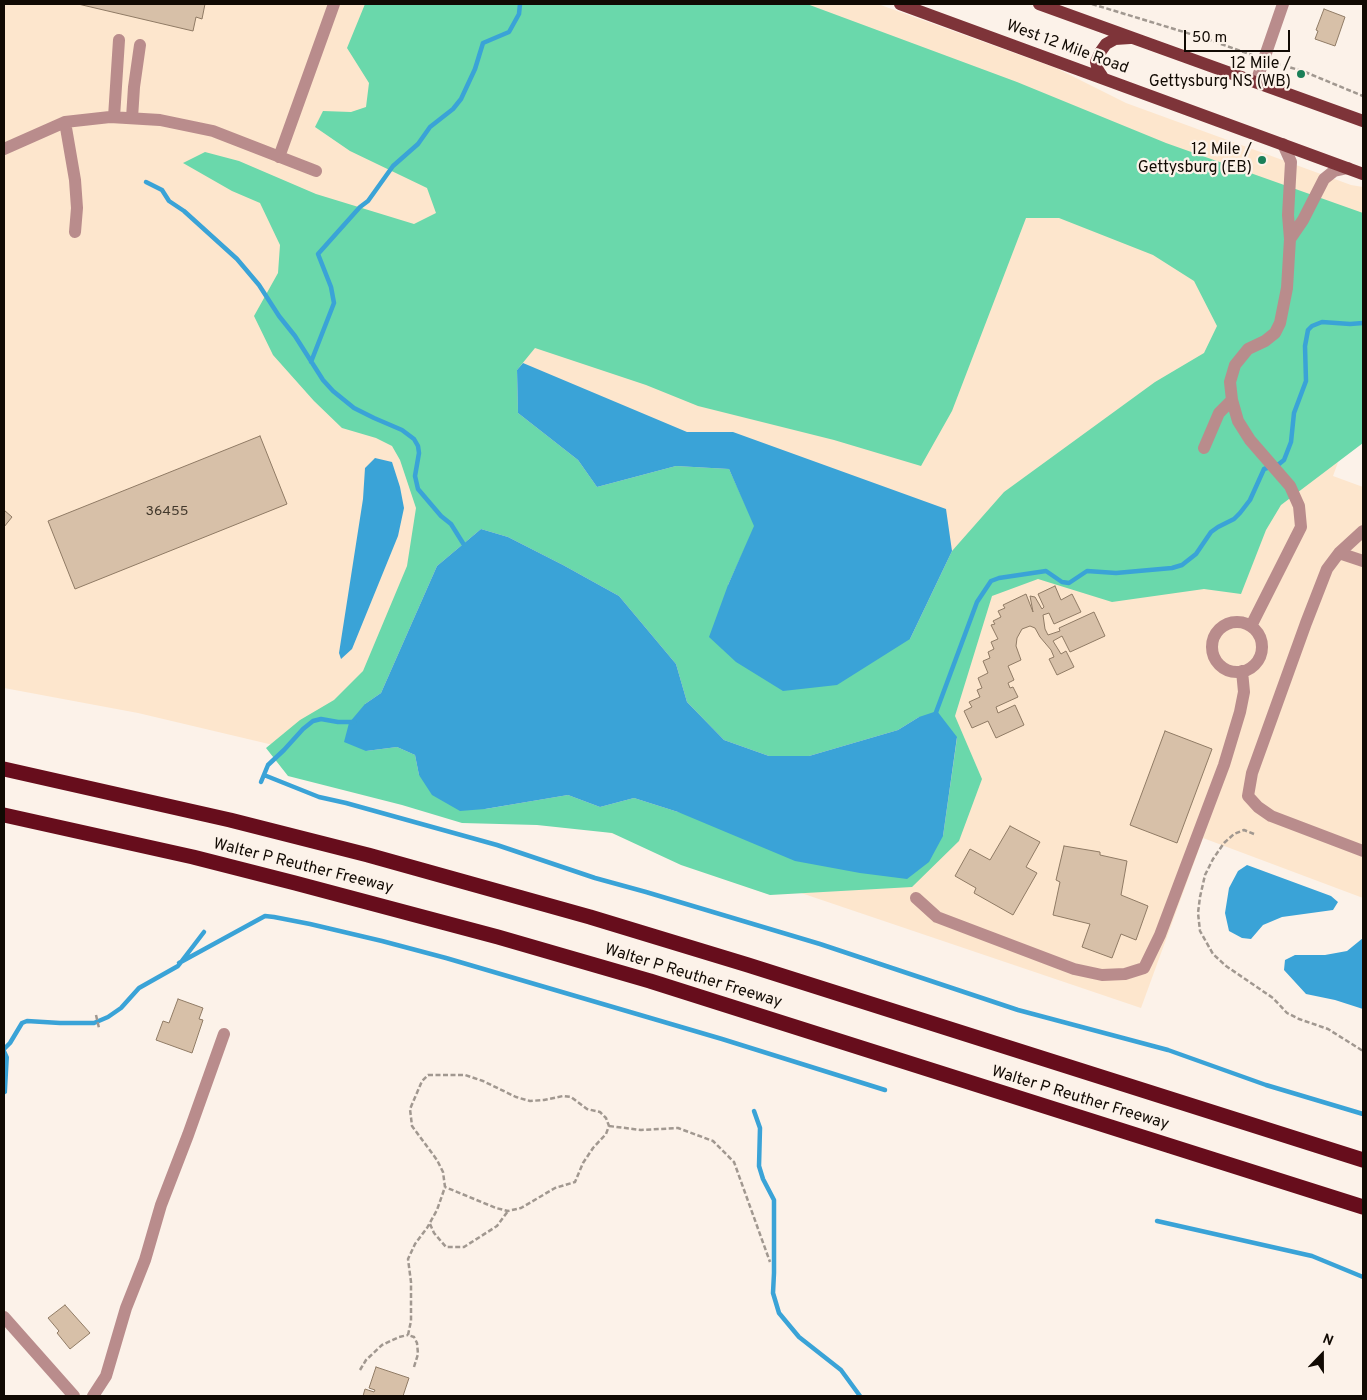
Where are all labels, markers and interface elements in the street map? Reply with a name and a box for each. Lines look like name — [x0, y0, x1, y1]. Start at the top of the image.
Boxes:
street label: West 12 Mile Road — [1003, 17, 1131, 79]
scale bar — [1187, 20, 1293, 52]
text: 50 m — [1192, 29, 1227, 48]
place label: 12 Mile / Gettysburg NS (WB) — [1149, 55, 1291, 93]
marker: 12 Mile / Gettysburg NS (WB) — [1295, 68, 1307, 80]
place label: 12 Mile / Gettysburg (EB) — [1138, 141, 1252, 179]
marker: 12 Mile / Gettysburg (EB) — [1256, 154, 1268, 166]
house number: 36455 — [146, 504, 188, 520]
street label: Walter P Reuther Freeway — [211, 835, 395, 899]
street label: Walter P Reuther Freeway — [602, 941, 784, 1013]
street label: Walter P Reuther Freeway — [989, 1063, 1171, 1135]
north arrow — [1297, 1330, 1347, 1380]
text: N — [1320, 1331, 1336, 1350]

